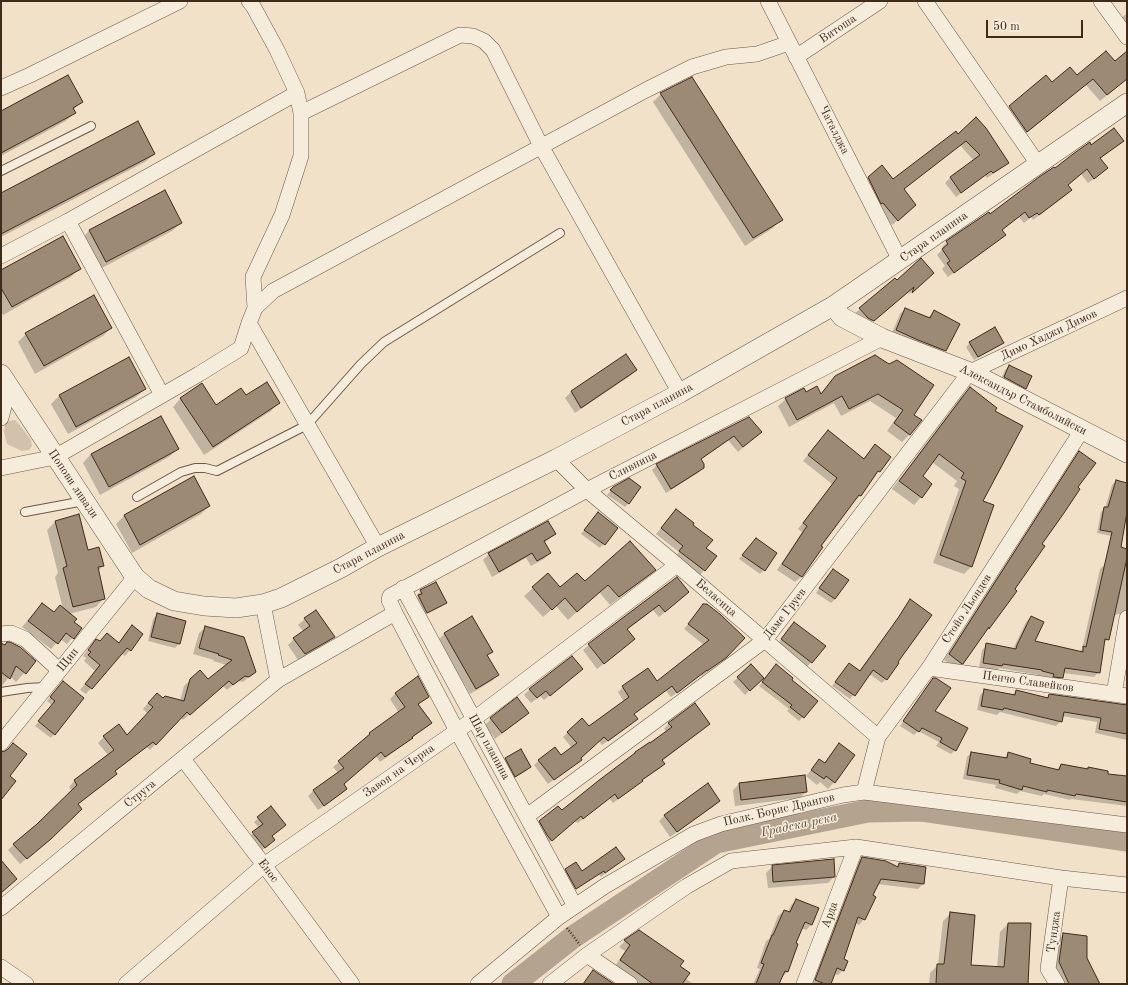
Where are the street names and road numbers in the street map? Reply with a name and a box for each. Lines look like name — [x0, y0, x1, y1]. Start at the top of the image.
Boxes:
street label: Витоша — [817, 11, 859, 47]
street label: Чаталджа — [816, 103, 852, 157]
street label: Стара планина — [897, 208, 971, 266]
street label: Димо Хаджи Димов — [998, 306, 1100, 364]
street label: Александър Стамболийски — [957, 361, 1089, 439]
street label: Стара планина — [619, 380, 695, 430]
street label: Попови ливади — [45, 447, 101, 521]
street label: Сливница — [607, 448, 659, 484]
street label: Стара планина — [331, 528, 407, 578]
street label: Стойо Льондев — [939, 572, 995, 646]
street label: Беласица — [692, 576, 740, 620]
street label: Даме Груев — [760, 585, 810, 643]
street label: Щип — [54, 645, 82, 675]
street label: Пенчо Славейков — [981, 668, 1075, 696]
street label: Шар планина — [465, 712, 513, 782]
street label: Завоя на Черна — [361, 741, 437, 801]
street label: Струга — [121, 777, 159, 811]
street label: Полк. Борис Дрангов — [722, 790, 836, 830]
street label: Енос — [254, 856, 282, 886]
street label: Арда — [819, 900, 841, 930]
street label: Тунджа — [1044, 910, 1064, 954]

